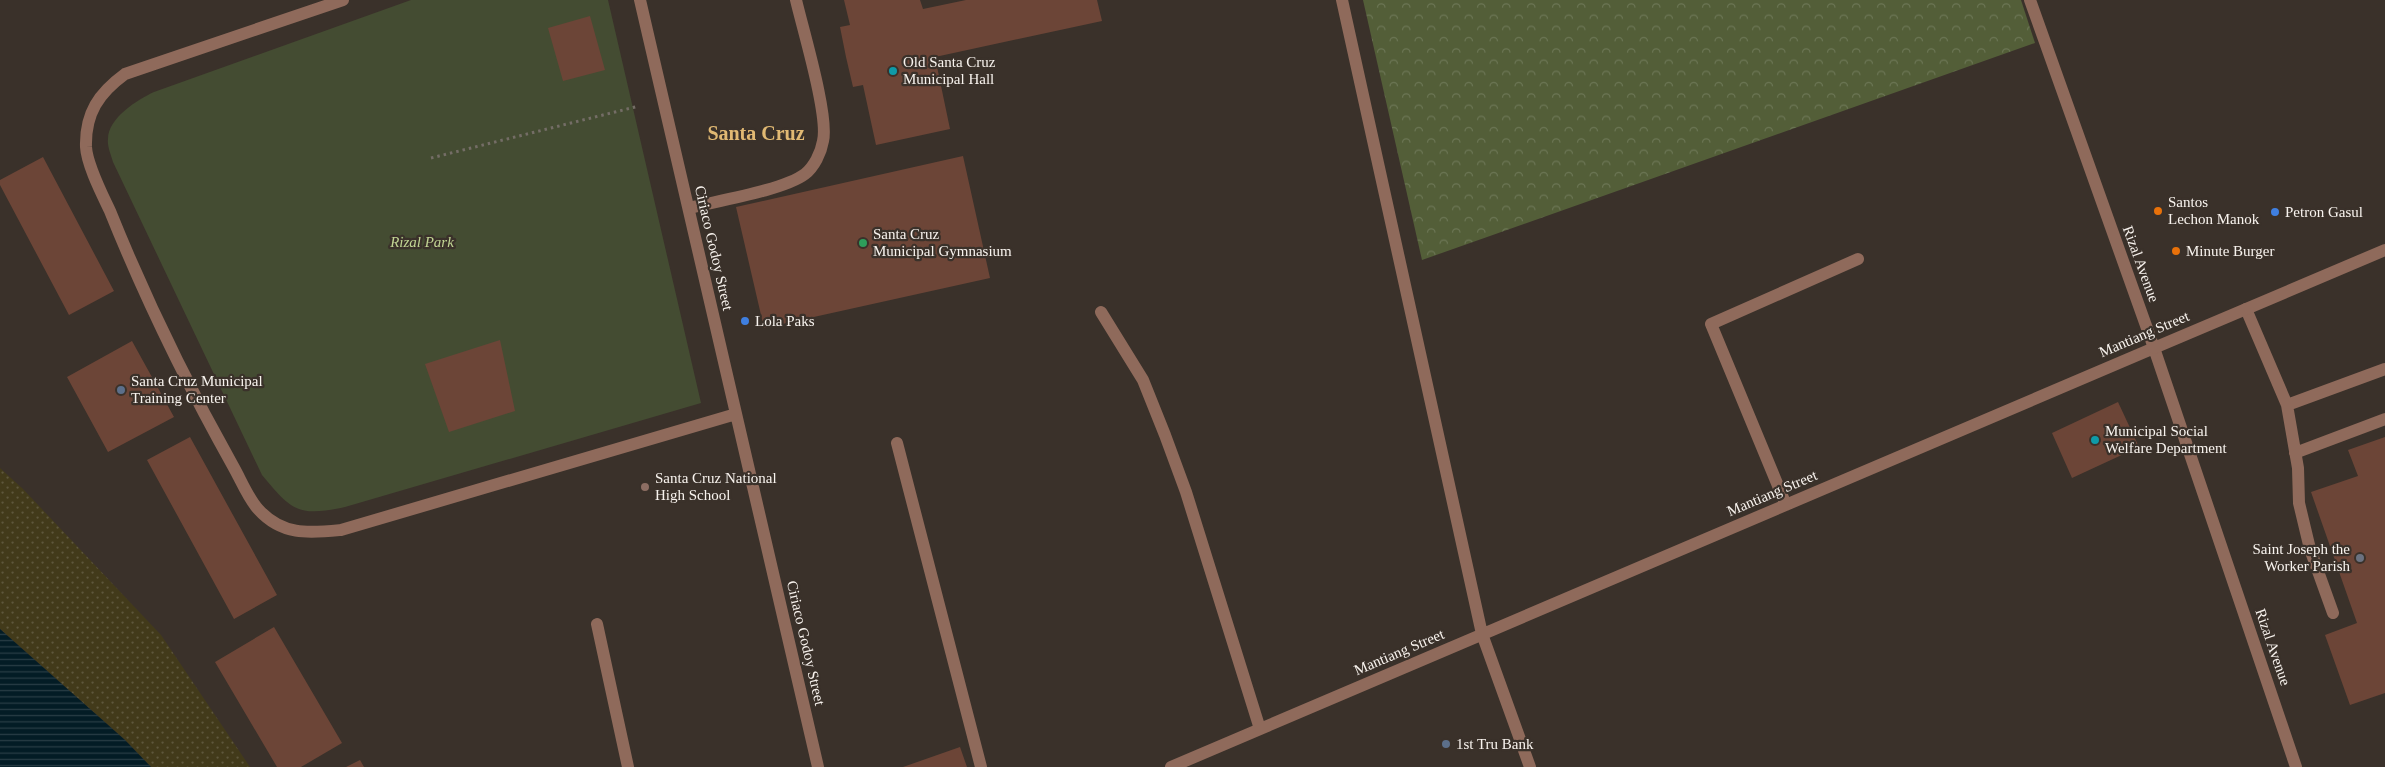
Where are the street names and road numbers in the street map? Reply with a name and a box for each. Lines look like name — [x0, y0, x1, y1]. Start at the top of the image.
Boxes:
street label: Ciriaco Godoy Street — [692, 184, 736, 313]
street label: Rizal Avenue — [2120, 224, 2162, 305]
street label: Mantiang Street — [2097, 308, 2192, 360]
street label: Mantiang Street — [1725, 467, 1820, 519]
street label: Ciriaco Godoy Street — [784, 579, 828, 708]
street label: Rizal Avenue — [2252, 607, 2294, 688]
street label: Mantiang Street — [1352, 626, 1447, 678]

